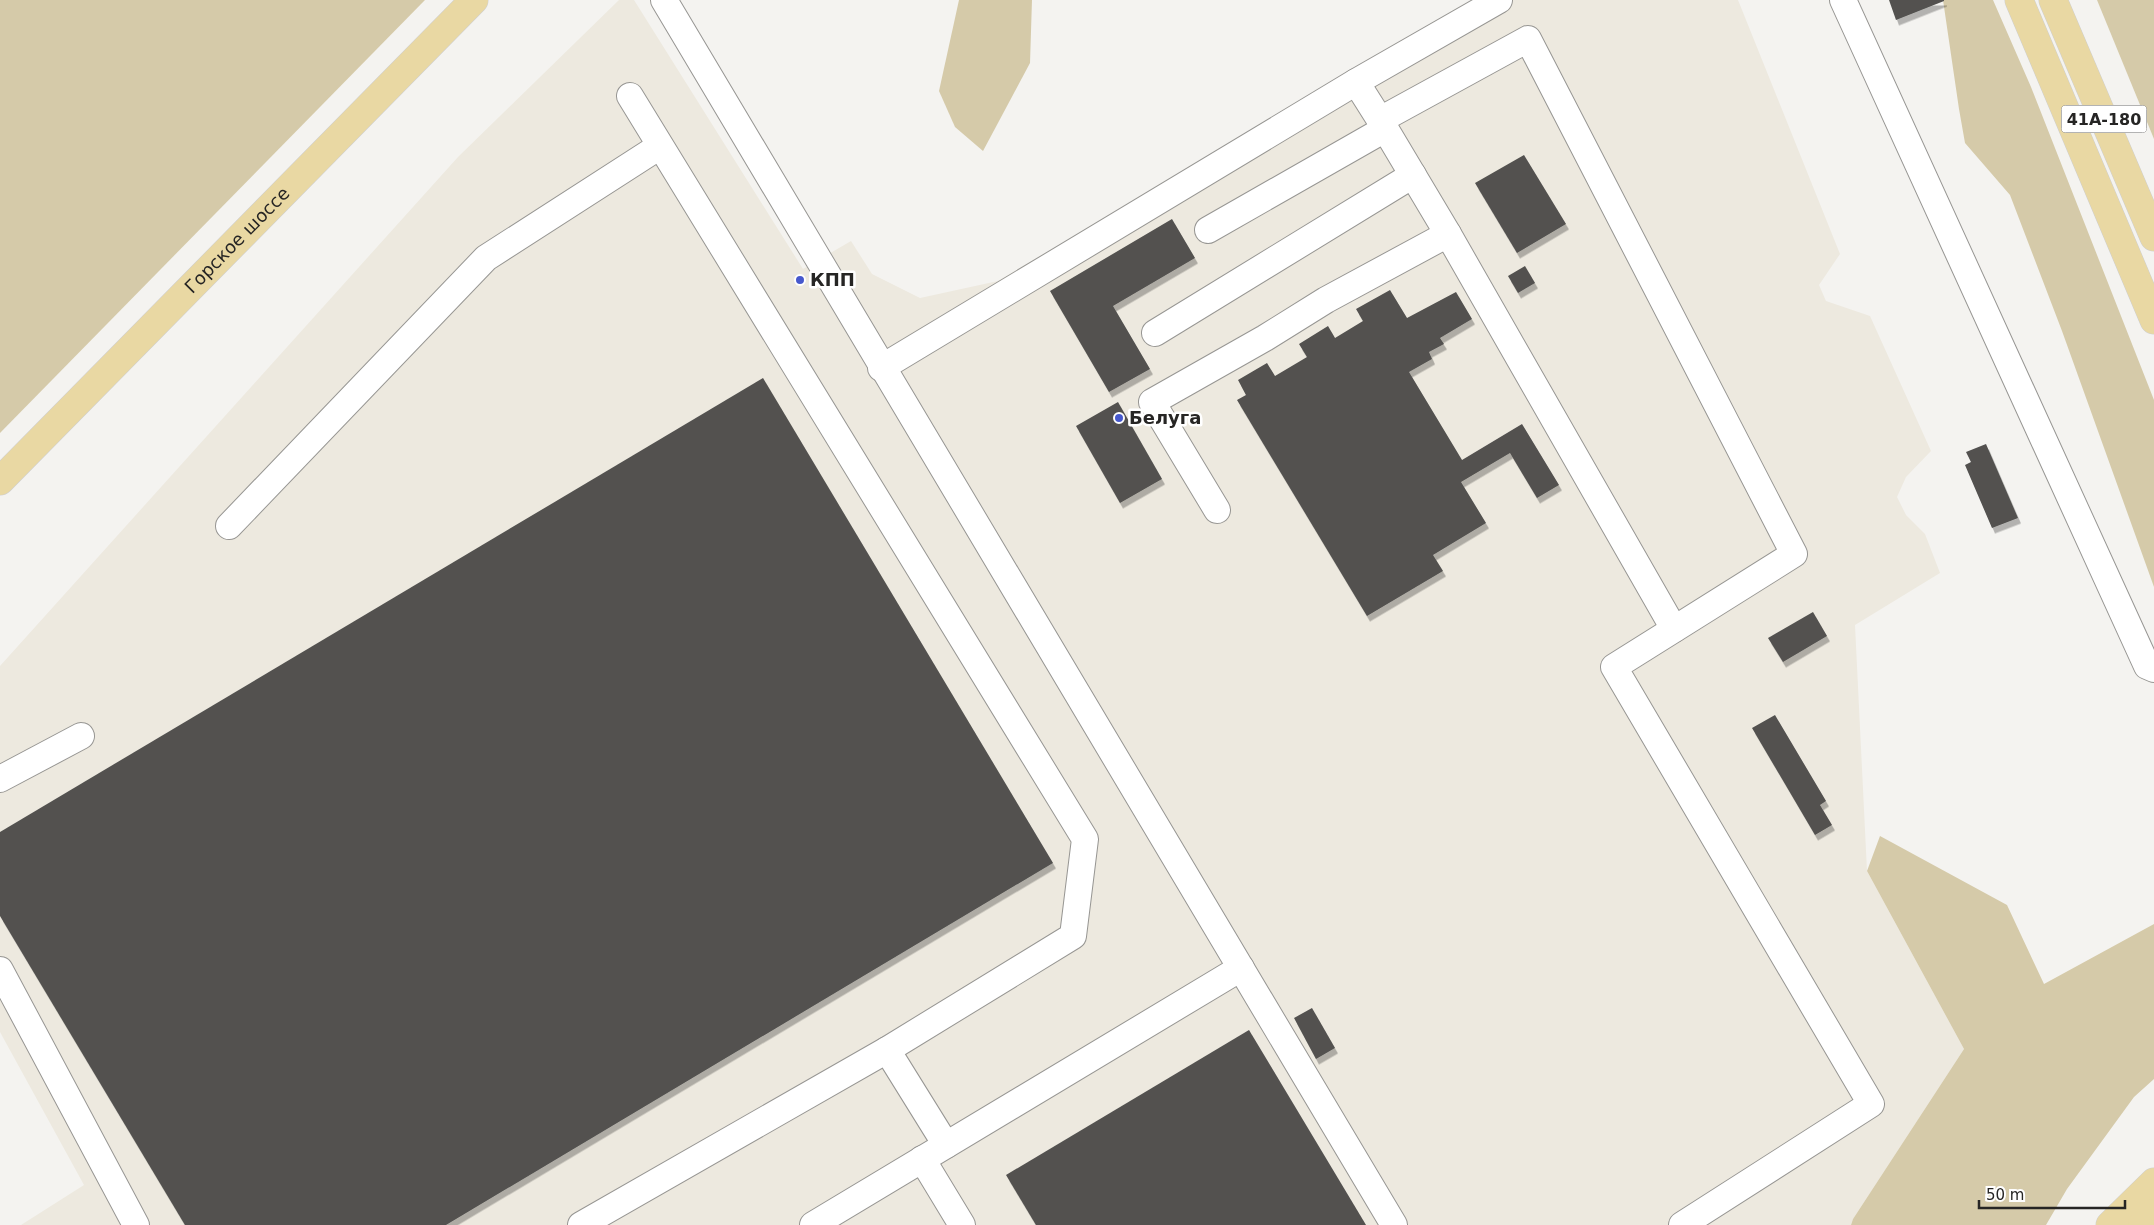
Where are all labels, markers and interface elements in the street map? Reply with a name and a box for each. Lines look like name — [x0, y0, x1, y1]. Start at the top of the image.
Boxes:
road number: 41А-180 — [2062, 106, 2146, 132]
street label: Горское шоссе — [180, 183, 294, 297]
place label: КПП — [810, 269, 855, 290]
marker: КПП — [794, 274, 806, 286]
place label: Белуга — [1129, 407, 1201, 428]
marker: Белуга — [1113, 412, 1125, 424]
scale bar — [1979, 1178, 2125, 1210]
text: 50 m — [1986, 1186, 2024, 1204]

